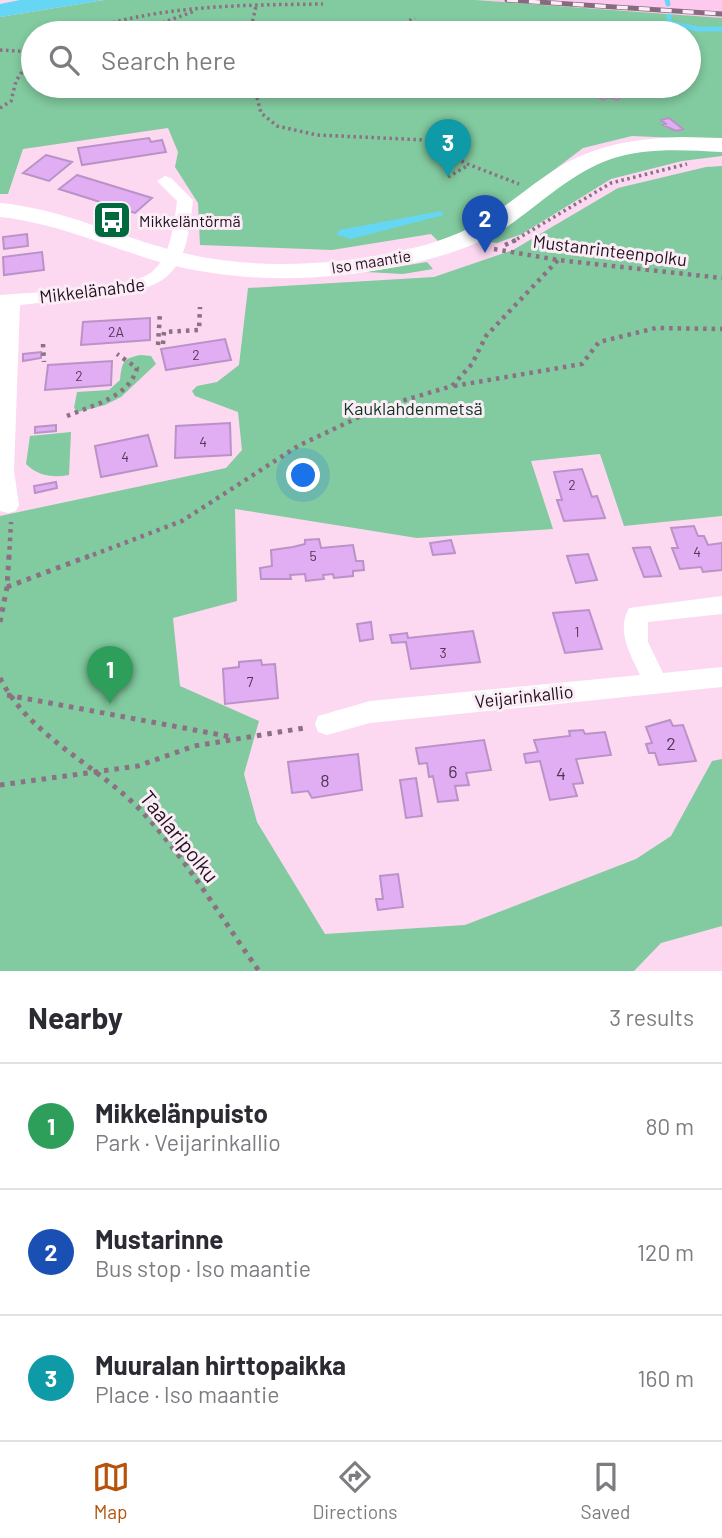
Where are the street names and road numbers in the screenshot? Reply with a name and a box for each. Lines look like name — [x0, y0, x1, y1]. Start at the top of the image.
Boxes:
street label: Mustanrinteenpolku — [532, 230, 688, 270]
street label: Iso maantie — [330, 245, 412, 277]
street label: Mikkelänahde — [38, 273, 146, 307]
street label: Veijarinkallio — [474, 680, 574, 712]
street label: Taalaripolku — [135, 785, 225, 887]

